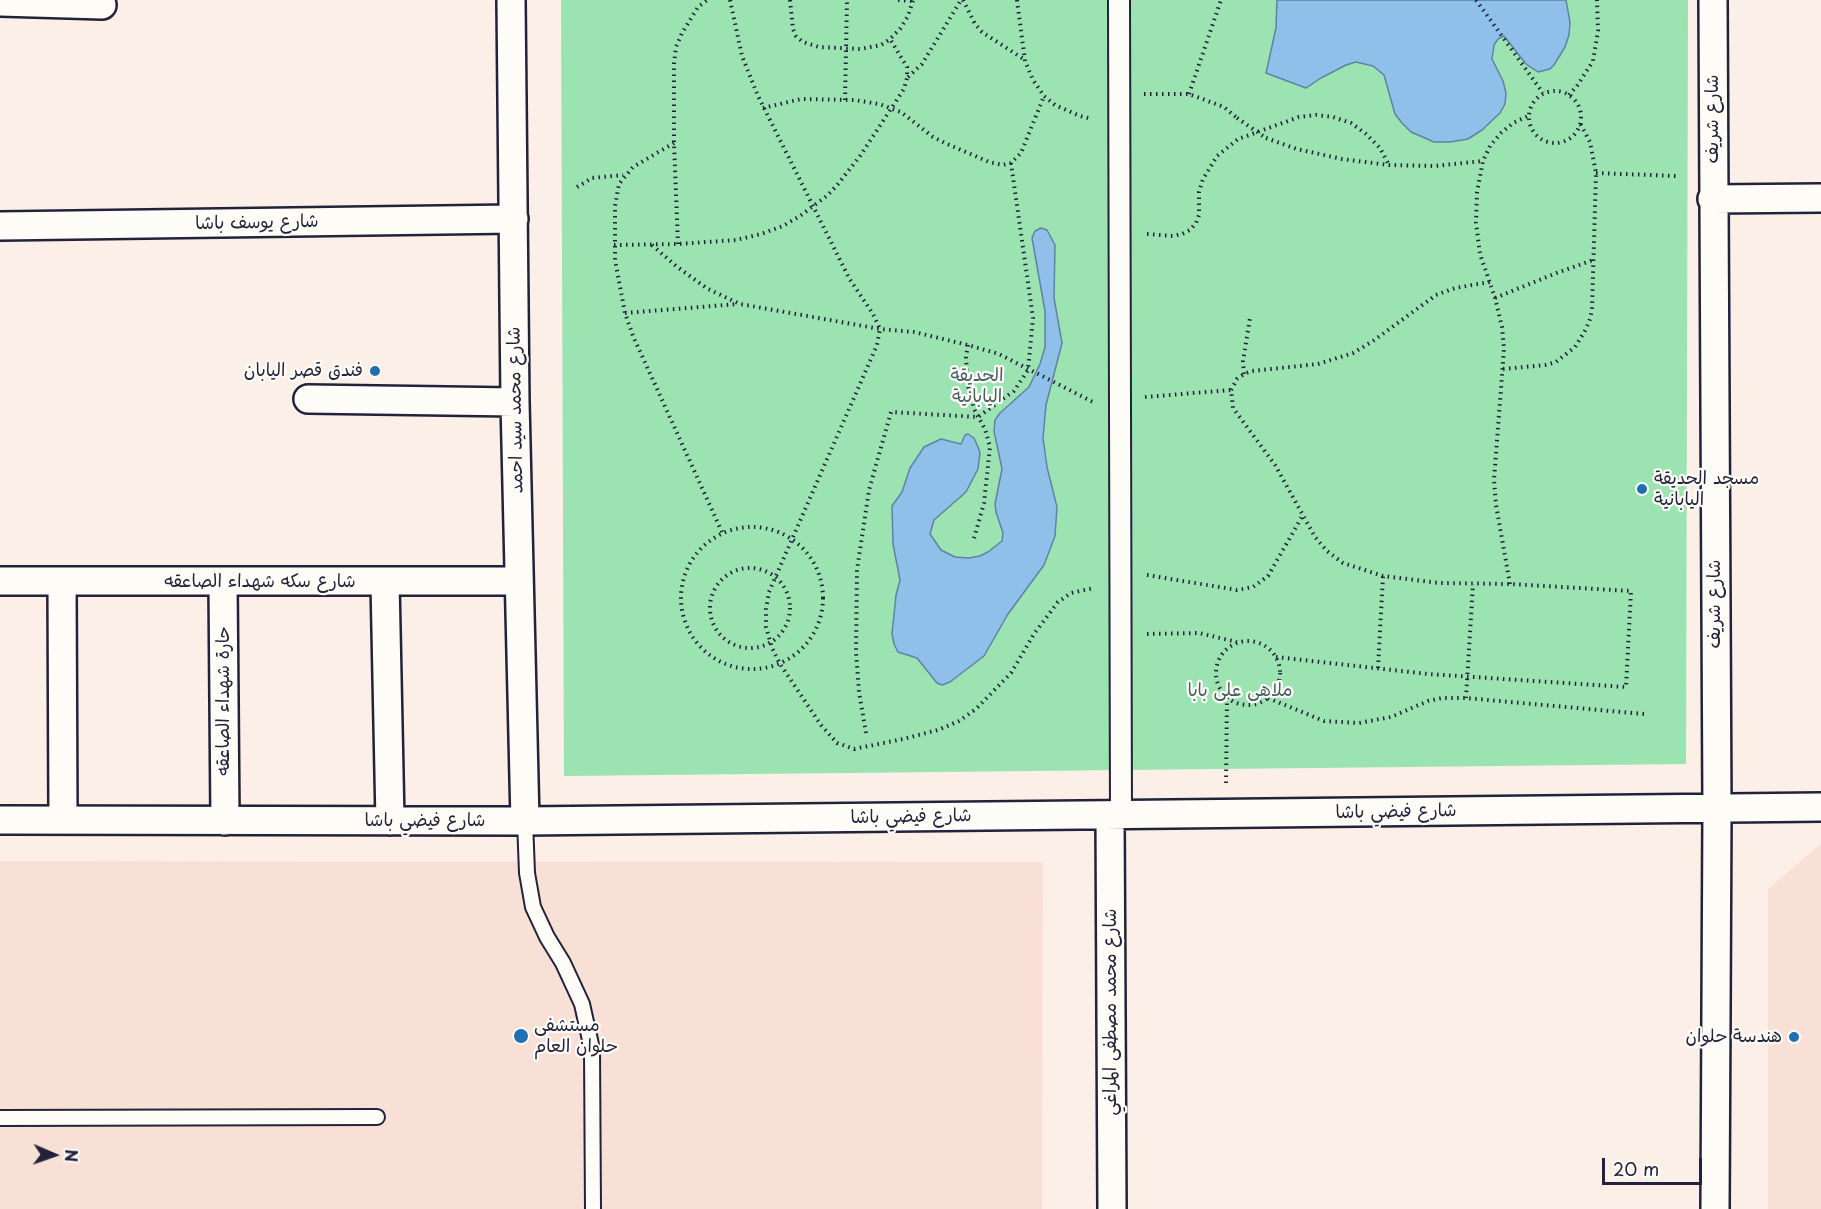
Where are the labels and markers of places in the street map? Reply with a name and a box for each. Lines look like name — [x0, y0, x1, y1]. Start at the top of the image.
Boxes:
place label: فندق قصر اليابان — [244, 360, 363, 382]
marker: فندق قصر اليابان — [368, 364, 382, 378]
place label: مسجد الحديقة اليابانية — [1654, 468, 1759, 510]
marker: مسجد الحديقة اليابانية — [1635, 482, 1649, 496]
place label: مستشفى حلوان العام — [534, 1015, 617, 1058]
place label: هندسة حلوان — [1686, 1026, 1782, 1048]
marker: مستشفى حلوان العام — [512, 1027, 530, 1045]
marker: هندسة حلوان — [1787, 1030, 1801, 1044]

